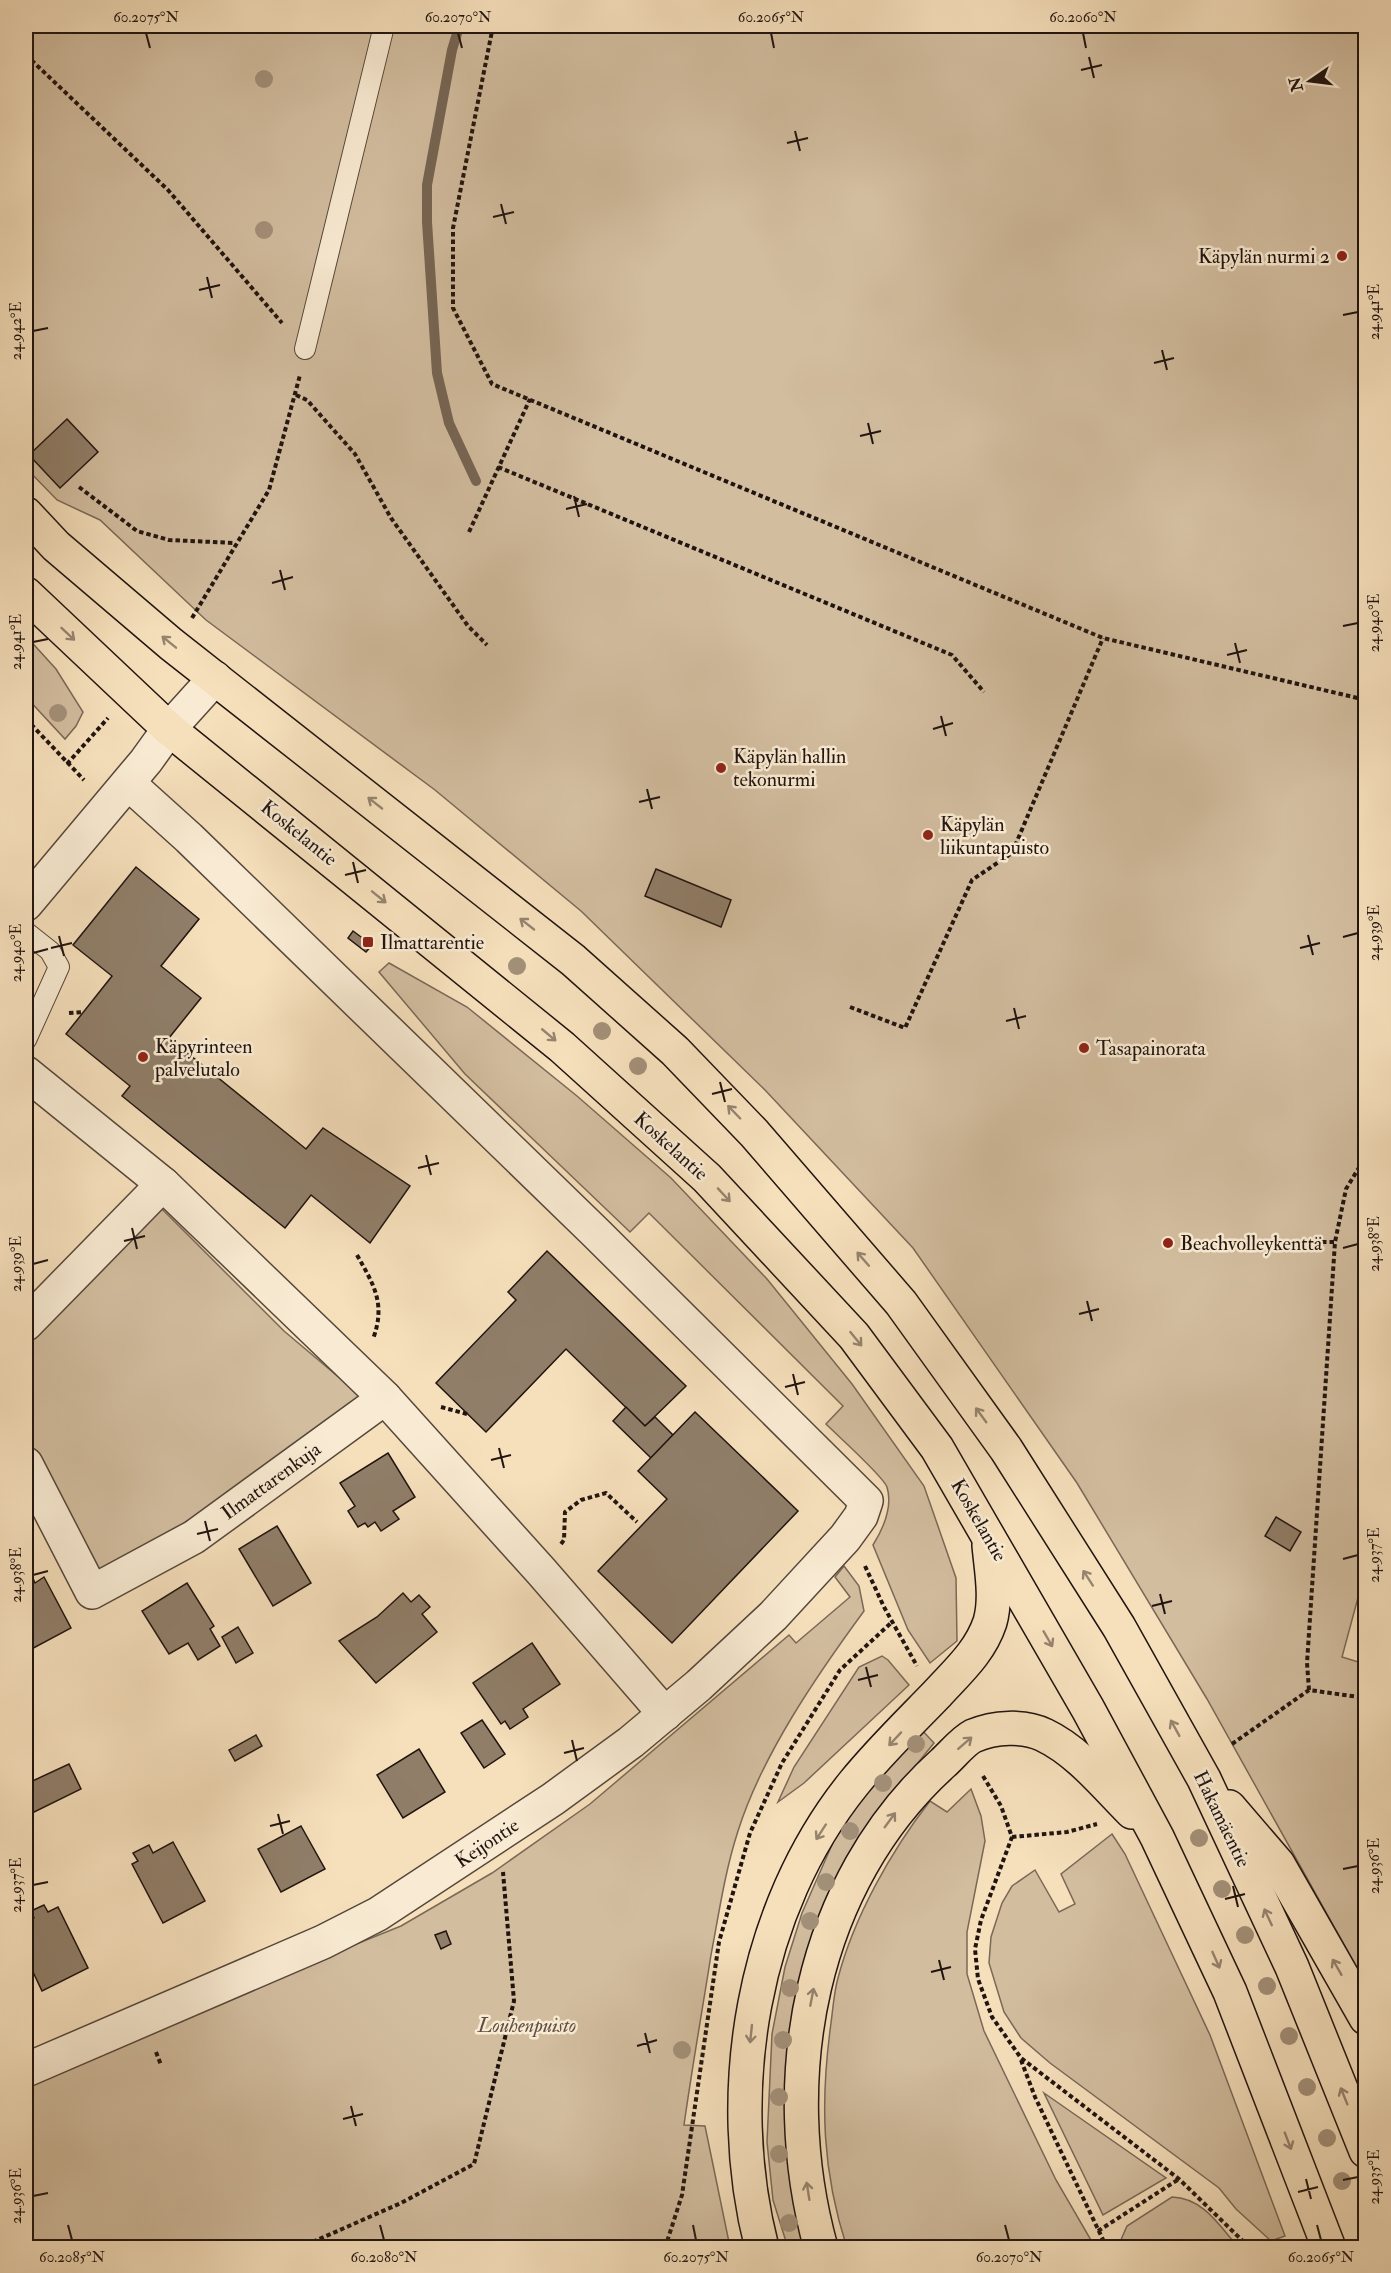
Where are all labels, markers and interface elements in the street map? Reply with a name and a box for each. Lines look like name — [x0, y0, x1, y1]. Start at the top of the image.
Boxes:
text: 60.2075°N — [113, 8, 179, 27]
text: 60.2070°N — [425, 8, 492, 27]
text: 60.2065°N — [738, 8, 805, 27]
text: 60.2060°N — [1049, 8, 1117, 27]
north arrow — [1280, 51, 1340, 111]
text: N — [1285, 74, 1308, 95]
place label: Käpylän nurmi 2 — [1198, 244, 1330, 270]
marker: Käpylän nurmi 2 — [1335, 249, 1349, 263]
text: 24.941°E — [1365, 284, 1384, 340]
text: 24.942°E — [7, 302, 26, 360]
text: 24.940°E — [1365, 594, 1384, 652]
text: 24.941°E — [7, 614, 26, 670]
one-way arrow — [61, 627, 76, 641]
one-way arrow — [161, 636, 177, 649]
place label: Käpylän hallin tekonurmi — [733, 744, 846, 792]
marker: Käpylän hallin tekonurmi — [714, 761, 728, 775]
street label: Koskelantie — [256, 795, 342, 871]
one-way arrow — [367, 796, 383, 809]
place label: Käpylän liikuntapuisto — [940, 812, 1049, 861]
marker: Käpylän liikuntapuisto — [921, 828, 935, 842]
one-way arrow — [371, 890, 386, 904]
text: 24.939°E — [1365, 905, 1384, 961]
one-way arrow — [520, 917, 536, 930]
text: 24.940°E — [7, 924, 26, 982]
place label: Ilmattarentie — [380, 930, 484, 955]
marker: Ilmattarentie — [361, 935, 375, 949]
one-way arrow — [541, 1029, 557, 1042]
place label: Käpyrinteen palvelutalo — [154, 1034, 253, 1083]
place label: Tasapainorata — [1096, 1036, 1207, 1062]
marker: Tasapainorata — [1077, 1041, 1091, 1055]
marker: Käpyrinteen palvelutalo — [136, 1050, 150, 1064]
one-way arrow — [727, 1105, 741, 1120]
street label: Koskelantie — [629, 1106, 713, 1186]
one-way arrow — [717, 1188, 731, 1203]
text: 24.938°E — [1365, 1216, 1384, 1272]
place label: Beachvolleykenttä — [1180, 1231, 1323, 1256]
text: 24.939°E — [7, 1236, 26, 1292]
marker: Beachvolleykenttä — [1161, 1236, 1175, 1250]
one-way arrow — [856, 1252, 870, 1267]
one-way arrow — [849, 1331, 862, 1347]
one-way arrow — [975, 1407, 987, 1423]
street label: Ilmattarenkuja — [216, 1436, 326, 1525]
street label: Koskelantie — [945, 1474, 1013, 1566]
text: 24.937°E — [1365, 1527, 1384, 1583]
text: 24.938°E — [7, 1547, 26, 1603]
one-way arrow — [1081, 1570, 1093, 1587]
one-way arrow — [1043, 1630, 1055, 1647]
one-way arrow — [1169, 1719, 1181, 1736]
one-way arrow — [888, 1731, 902, 1746]
one-way arrow — [957, 1736, 972, 1750]
street label: Hakamäentie — [1188, 1767, 1256, 1871]
one-way arrow — [884, 1812, 897, 1828]
street label: Keijontie — [450, 1813, 524, 1873]
one-way arrow — [814, 1823, 826, 1840]
text: 24.936°E — [1365, 1838, 1384, 1894]
text: 24.937°E — [7, 1857, 26, 1913]
one-way arrow — [1262, 1908, 1274, 1926]
one-way arrow — [1210, 1950, 1222, 1968]
one-way arrow — [1331, 1959, 1343, 1976]
one-way arrow — [807, 1988, 819, 2007]
park label: Louhenpuisto — [477, 2013, 576, 2038]
one-way arrow — [745, 2024, 756, 2044]
one-way arrow — [1338, 2088, 1349, 2106]
one-way arrow — [1283, 2131, 1294, 2150]
text: 24.935°E — [1365, 2149, 1384, 2205]
text: 24.936°E — [7, 2168, 26, 2224]
one-way arrow — [802, 2181, 813, 2201]
text: 60.2085°N — [39, 2248, 105, 2267]
text: 60.2080°N — [351, 2248, 418, 2267]
text: 60.2075°N — [663, 2248, 729, 2267]
text: 60.2070°N — [976, 2248, 1043, 2267]
text: 60.2065°N — [1288, 2248, 1355, 2267]

